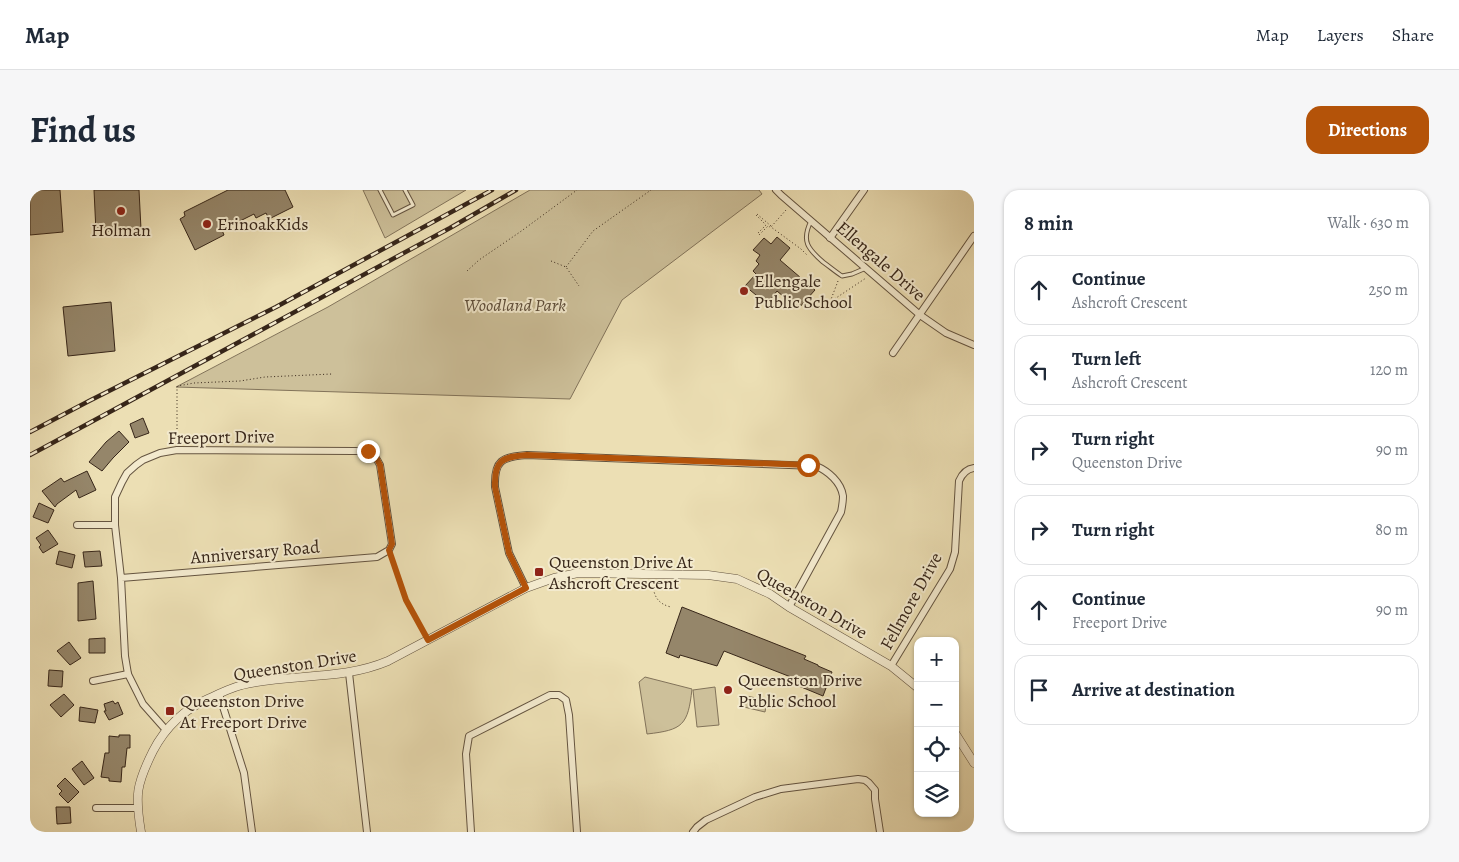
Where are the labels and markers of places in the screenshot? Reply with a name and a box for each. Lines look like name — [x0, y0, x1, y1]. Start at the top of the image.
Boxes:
marker: Holman — [115, 205, 127, 217]
place label: ErinoakKids — [217, 212, 309, 236]
place label: Holman — [91, 218, 151, 242]
marker: ErinoakKids — [201, 218, 213, 230]
place label: Ellengale Public School — [754, 269, 853, 314]
marker: Ellengale Public School — [738, 285, 750, 297]
place label: Queenston Drive At Ashcroft Crescent — [548, 550, 693, 595]
marker: Queenston Drive At Ashcroft Crescent — [533, 566, 545, 578]
place label: Queenston Drive Public School — [738, 668, 862, 713]
marker: Queenston Drive Public School — [722, 684, 734, 696]
place label: Queenston Drive At Freeport Drive — [179, 689, 307, 734]
marker: Queenston Drive At Freeport Drive — [164, 705, 176, 717]

